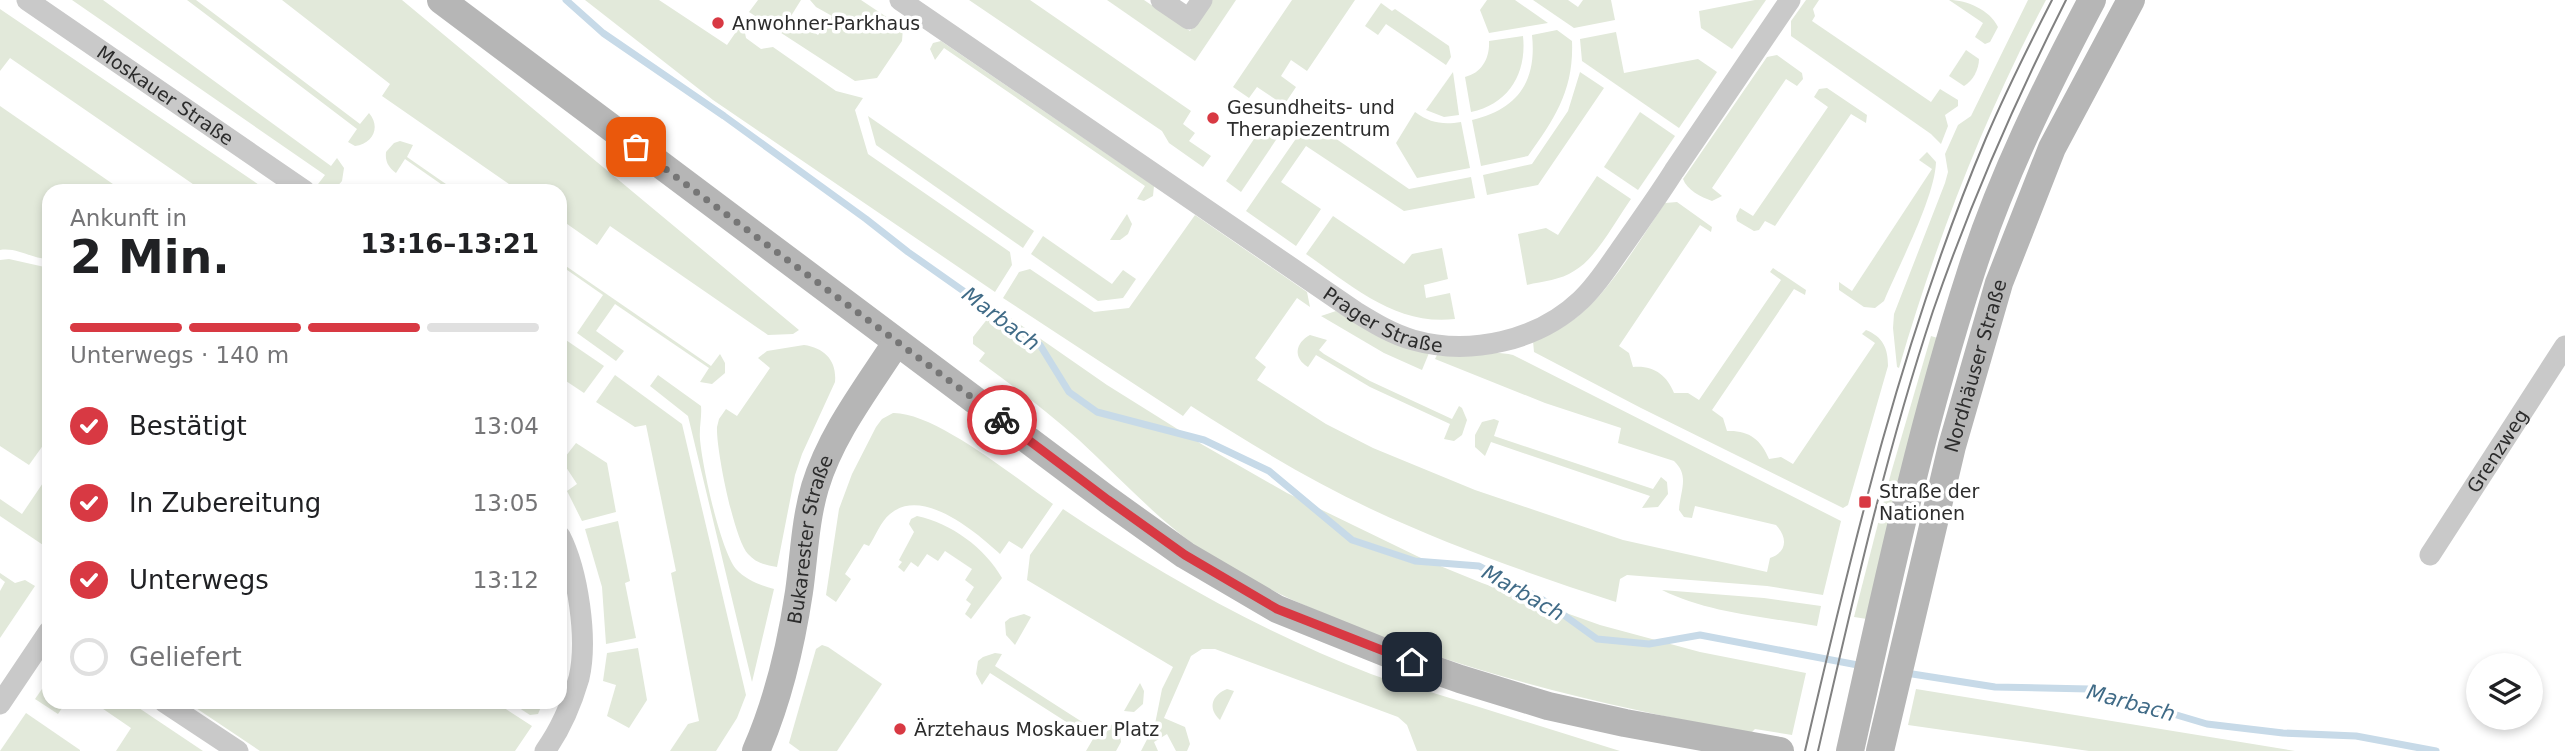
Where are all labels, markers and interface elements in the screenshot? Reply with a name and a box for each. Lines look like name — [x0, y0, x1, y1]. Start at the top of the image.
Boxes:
place label: Anwohner-Parkhaus — [732, 12, 920, 34]
marker: Anwohner-Parkhaus — [710, 15, 726, 31]
street label: Moskauer Straße — [93, 41, 238, 150]
place label: Gesundheits- und Therapiezentrum — [1226, 96, 1395, 140]
marker: Gesundheits- und Therapiezentrum — [1205, 110, 1221, 126]
pin — [606, 117, 666, 177]
icon: bag — [617, 128, 655, 166]
text: Ankunft in — [70, 205, 187, 231]
text: 13:16–13:21 — [360, 229, 539, 259]
text: 2 Min. — [70, 230, 230, 284]
street label: Nordhäuser Straße — [1940, 276, 2011, 455]
water label: Marbach — [958, 282, 1044, 356]
street label: Prager Straße — [1319, 282, 1444, 356]
text: Unterwegs · 140 m — [70, 342, 289, 368]
courier — [967, 385, 1037, 455]
icon: bike — [983, 401, 1021, 439]
street label: Grenzweg — [2462, 405, 2532, 497]
icon: check — [70, 407, 108, 445]
text: Bestätigt — [129, 411, 247, 441]
text: 13:04 — [473, 413, 539, 439]
street label: Bukarester Straße — [783, 451, 837, 626]
place label: Straße der Nationen — [1879, 480, 1979, 524]
icon: check — [70, 484, 108, 522]
text: In Zubereitung — [129, 488, 321, 518]
text: 13:05 — [473, 490, 539, 516]
marker: Straße der Nationen — [1857, 494, 1873, 510]
water label: Marbach — [1478, 560, 1568, 626]
icon: check — [70, 561, 108, 599]
text: Unterwegs — [129, 565, 269, 595]
text: 13:12 — [473, 567, 539, 593]
pin — [1382, 632, 1442, 692]
text: Geliefert — [129, 642, 242, 672]
icon: home — [1393, 643, 1431, 681]
map controls — [2466, 653, 2543, 730]
button: layers — [2466, 653, 2543, 730]
water label: Marbach — [2084, 680, 2178, 726]
place label: Ärztehaus Moskauer Platz — [914, 718, 1159, 740]
marker: Ärztehaus Moskauer Platz — [892, 721, 908, 737]

